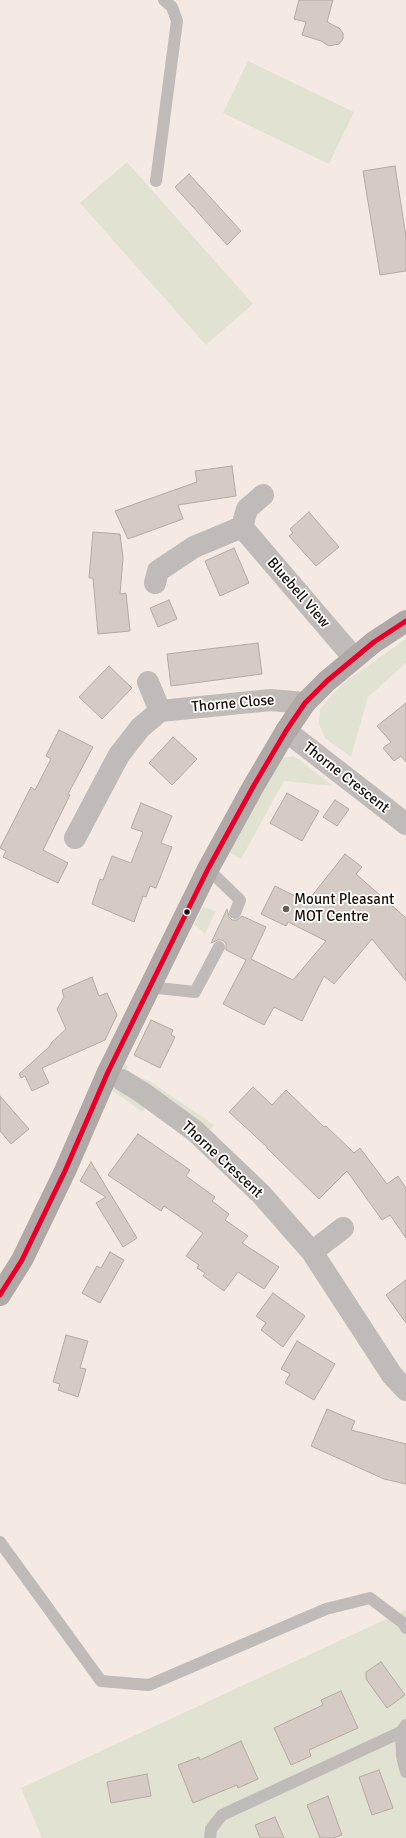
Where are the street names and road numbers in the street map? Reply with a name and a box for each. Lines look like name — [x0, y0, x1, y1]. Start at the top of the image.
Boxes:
street label: Bluebell View — [263, 554, 333, 632]
street label: Thorne Close — [191, 691, 275, 717]
street label: Thorne Crescent — [299, 739, 393, 817]
street label: Thorne Crescent — [178, 1118, 266, 1202]

